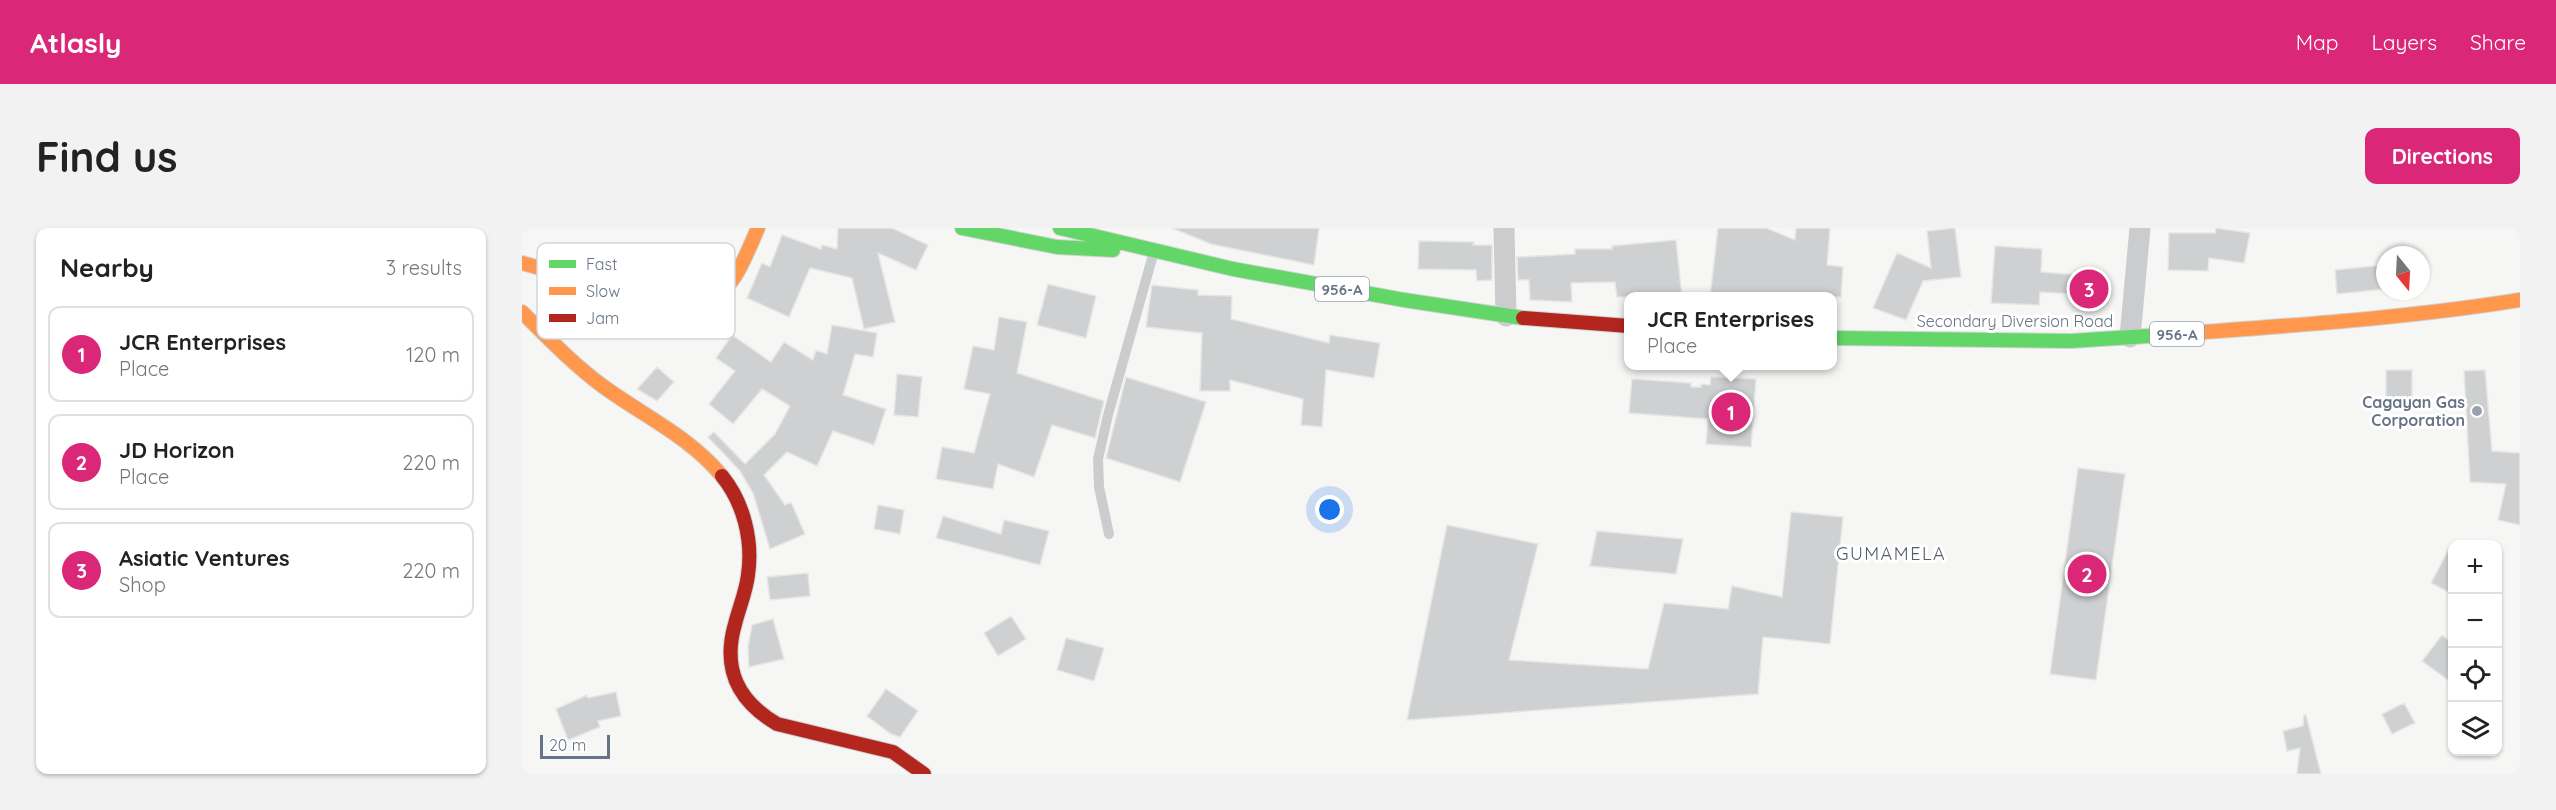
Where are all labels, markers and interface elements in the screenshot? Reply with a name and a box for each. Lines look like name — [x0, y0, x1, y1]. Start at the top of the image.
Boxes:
text: Atlasly — [30, 25, 121, 60]
text: Map — [2296, 29, 2339, 55]
text: Layers — [2372, 29, 2437, 55]
text: Share — [2470, 29, 2526, 55]
button: Directions — [2365, 128, 2520, 184]
text: Find us — [36, 130, 178, 183]
legend — [537, 243, 735, 339]
north arrow — [2376, 246, 2430, 300]
text: Nearby — [60, 251, 154, 284]
text: Fast — [586, 254, 617, 274]
text: 3 results — [386, 255, 462, 280]
pin: 3 — [2070, 266, 2108, 312]
road number: 956-A — [1315, 277, 1369, 301]
text: Slow — [586, 281, 620, 301]
popup — [1624, 292, 1837, 370]
text: JCR Enterprises — [1647, 305, 1814, 333]
text: Jam — [586, 308, 619, 328]
street label: Secondary Diversion Road — [1917, 311, 2113, 331]
road number: 956-A — [2150, 322, 2204, 346]
text: JCR Enterprises — [119, 328, 286, 356]
text: Place — [1647, 333, 1697, 358]
text: 1 — [78, 342, 85, 367]
text: 120 m — [406, 342, 460, 367]
text: Place — [119, 356, 169, 381]
pin: 1 — [1712, 390, 1750, 435]
place label: Cagayan Gas Corporation — [2362, 392, 2465, 430]
marker: Cagayan Gas Corporation — [2470, 404, 2484, 418]
text: JD Horizon — [119, 436, 235, 464]
text: 2 — [76, 450, 87, 475]
text: 220 m — [402, 450, 460, 475]
text: Place — [119, 464, 169, 489]
your location — [1315, 495, 1344, 524]
map controls — [2448, 540, 2502, 756]
button: + — [2448, 540, 2502, 594]
district label: GUMAMELA — [1836, 542, 1946, 565]
text: Asiatic Ventures — [119, 544, 290, 572]
pin: 2 — [2068, 552, 2106, 596]
text: 3 — [76, 558, 87, 583]
text: 220 m — [402, 558, 460, 583]
text: Shop — [119, 572, 166, 597]
button: − — [2448, 594, 2502, 648]
button: locate — [2448, 648, 2502, 702]
button: layers — [2448, 702, 2502, 756]
scale bar — [540, 732, 610, 760]
text: 20 m — [549, 735, 586, 755]

